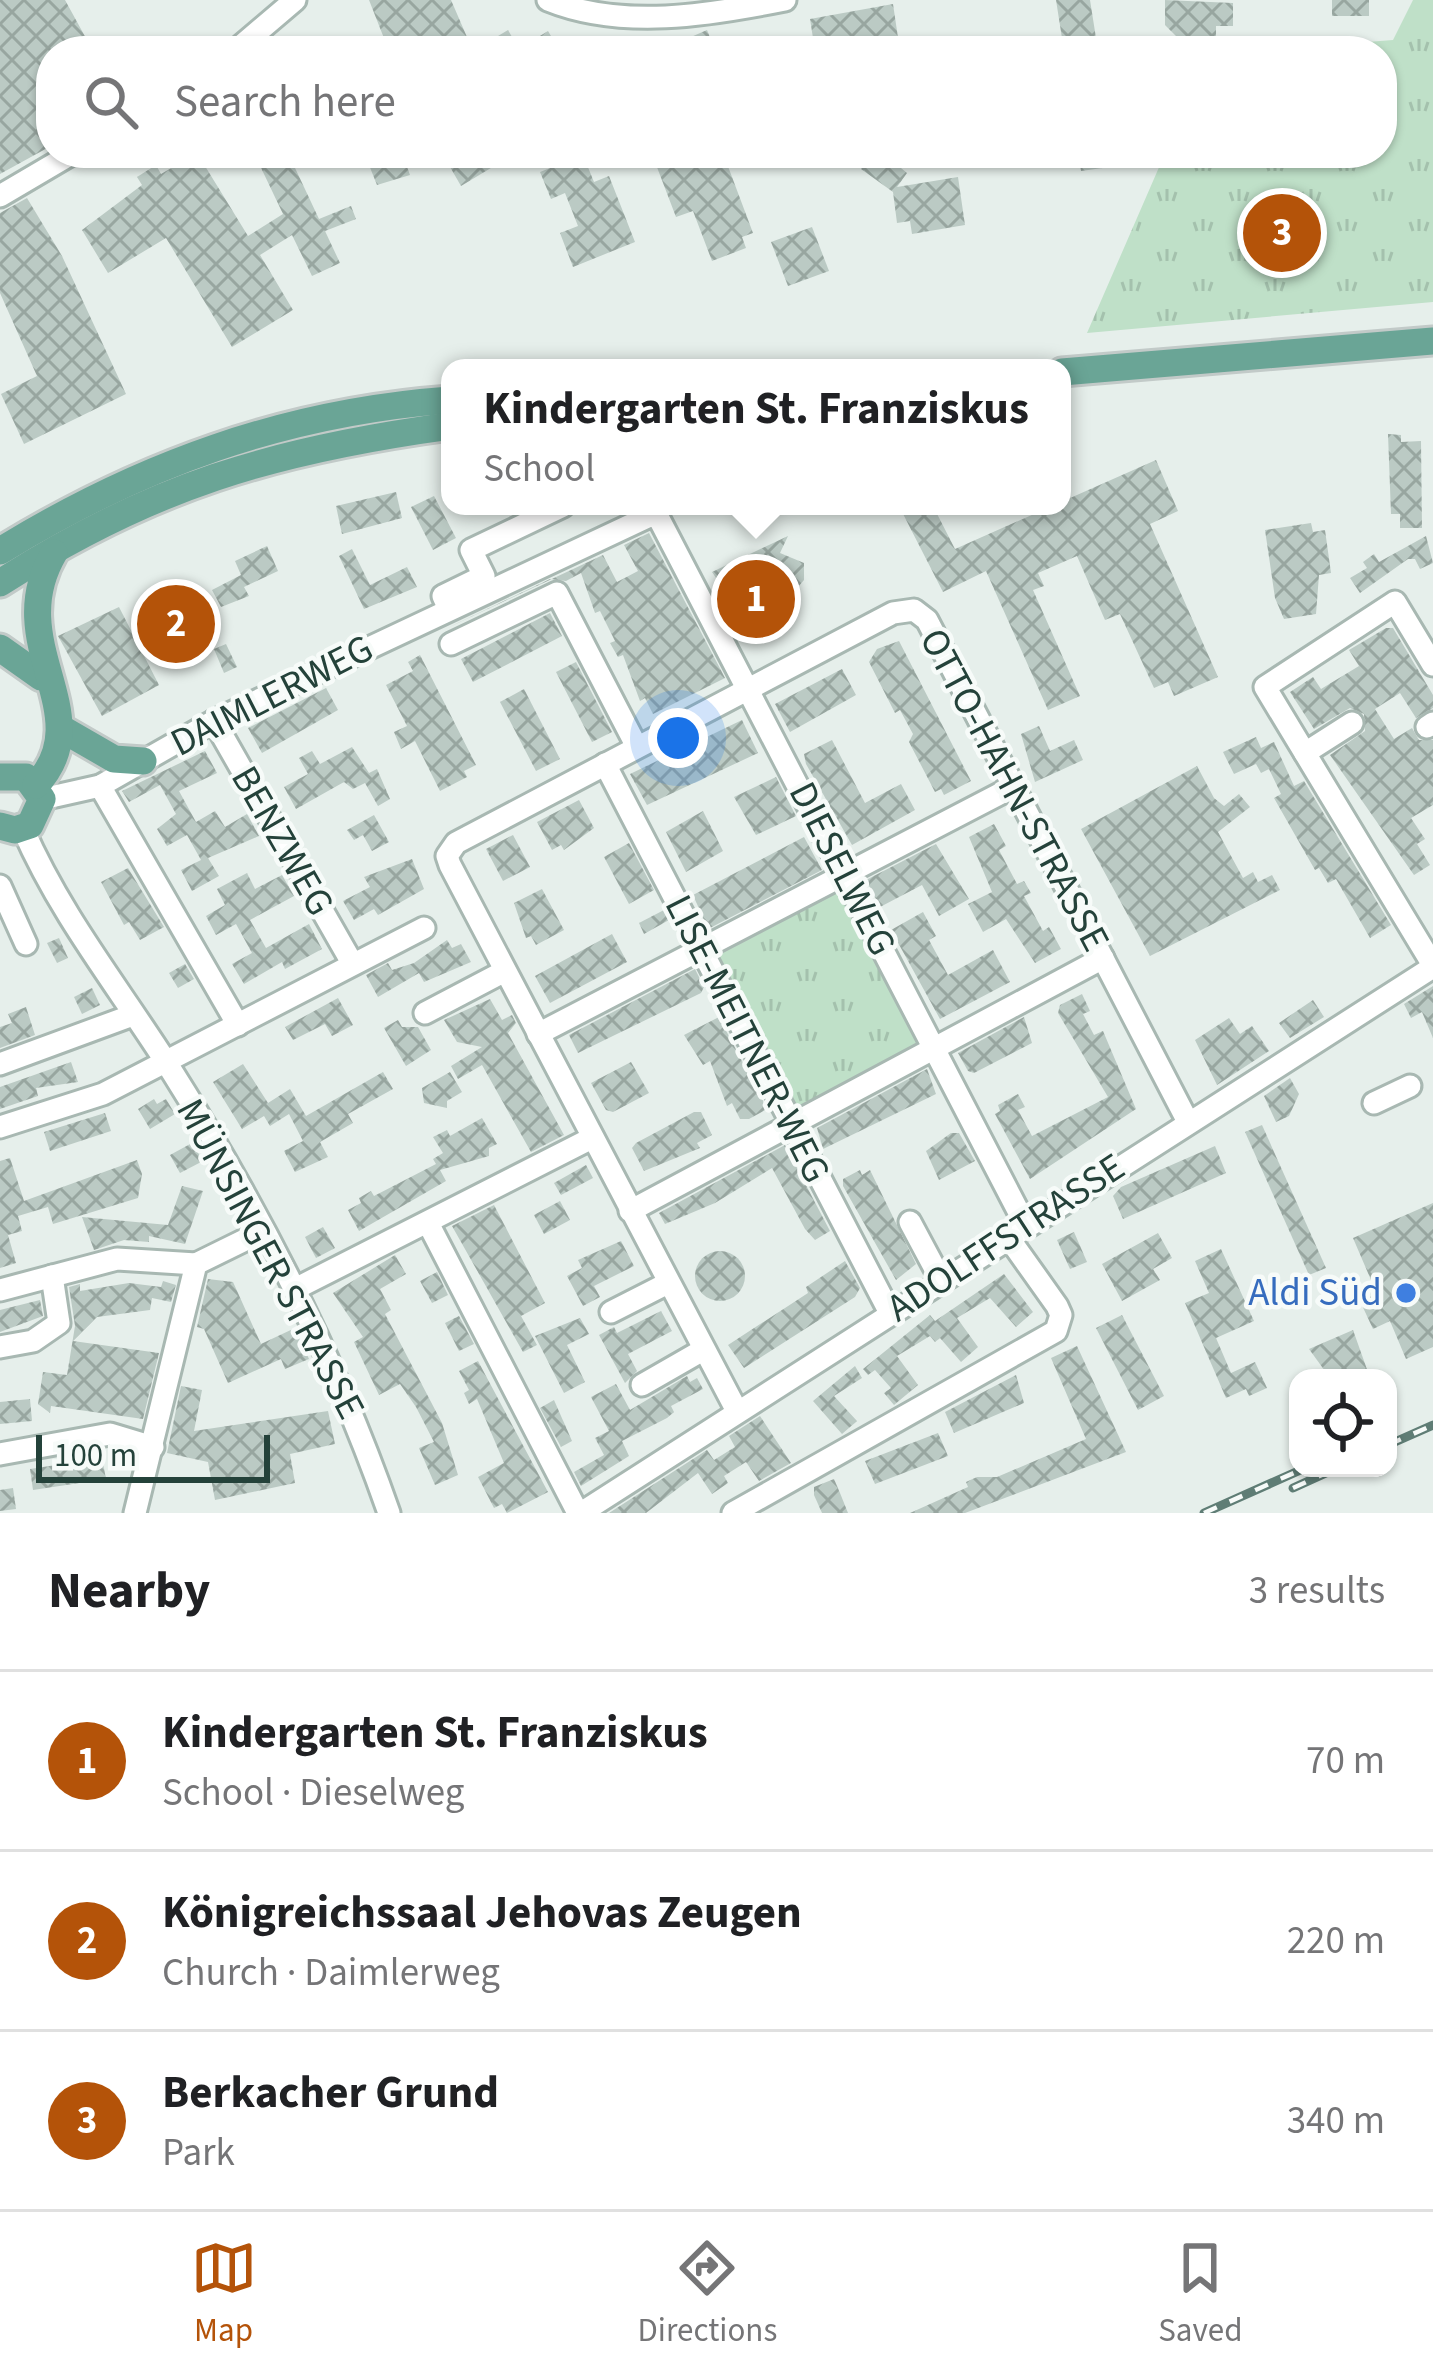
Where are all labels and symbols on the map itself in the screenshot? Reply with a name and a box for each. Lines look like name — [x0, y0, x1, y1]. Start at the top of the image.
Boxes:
pin: 3 — [1243, 188, 1321, 278]
pin: 1 — [717, 554, 795, 644]
pin: 2 — [137, 579, 215, 669]
street label: OTTO-HAHN-STRASSE — [905, 619, 1123, 961]
street label: DAIMLERWEG — [161, 621, 383, 771]
your location — [648, 708, 708, 768]
street label: BENZWEG — [217, 756, 347, 926]
street label: DIESELWEG — [774, 772, 910, 966]
street label: LISE-MEITNER-WEG — [650, 885, 844, 1193]
street label: MÜNSINGER STRASSE — [162, 1089, 378, 1429]
street label: ADOLFFSTRASSE — [876, 1140, 1136, 1336]
place label: Aldi Süd — [1248, 1265, 1382, 1321]
marker: Aldi Süd — [1393, 1280, 1419, 1306]
scale bar — [36, 1429, 270, 1482]

